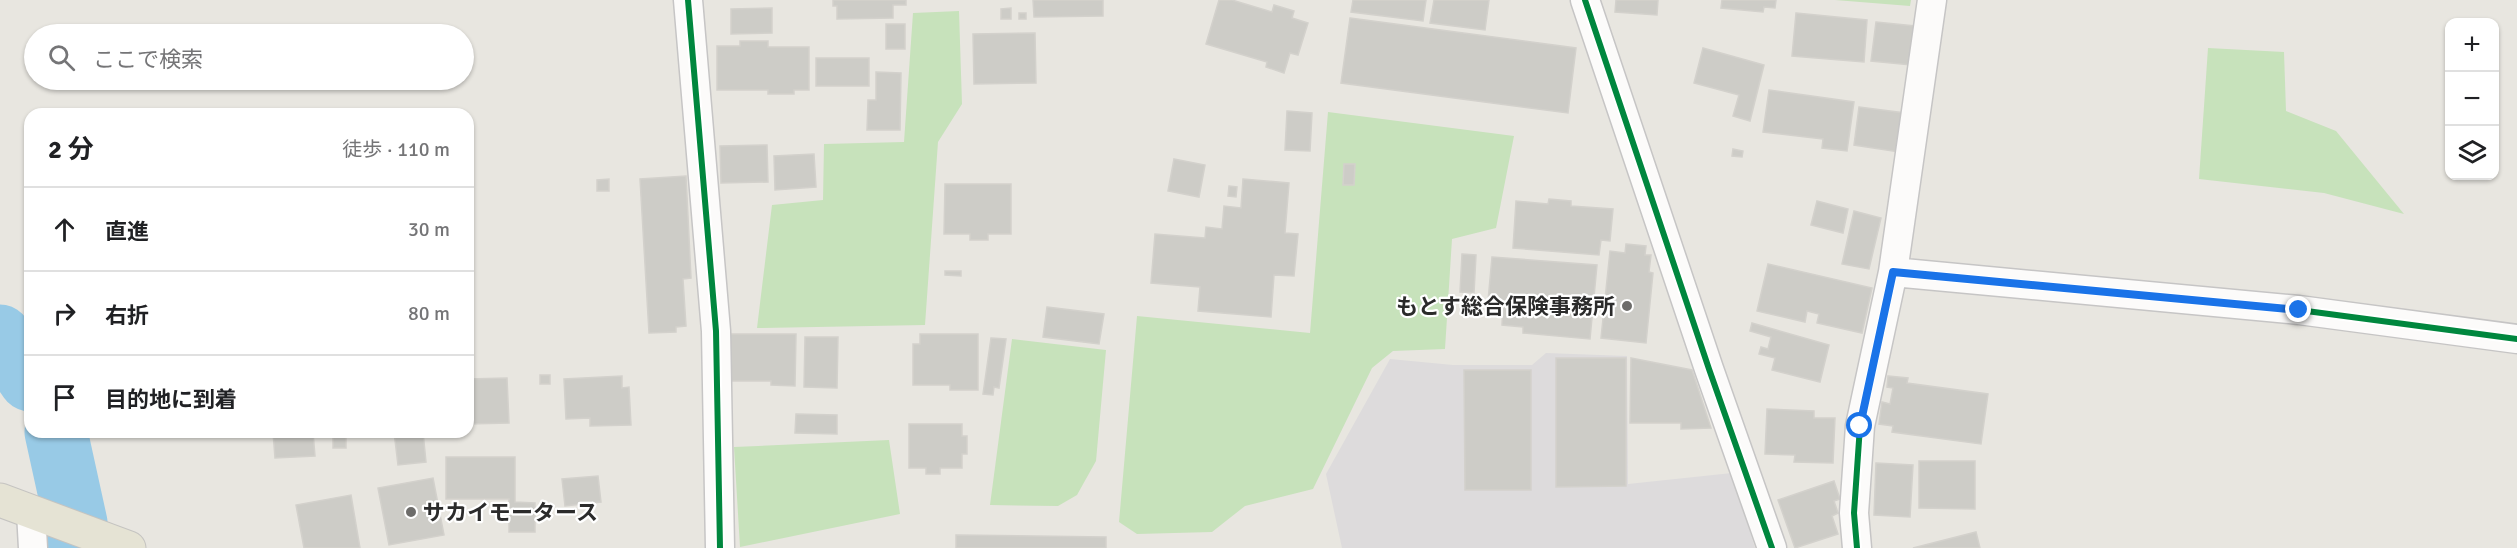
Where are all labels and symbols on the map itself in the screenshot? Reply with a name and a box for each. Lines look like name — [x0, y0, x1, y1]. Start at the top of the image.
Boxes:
place label: もとす総合保険事務所 — [1396, 293, 1615, 320]
route end — [2285, 296, 2311, 322]
marker: もとす総合保険事務所 — [1620, 299, 1634, 313]
route start — [1846, 412, 1872, 438]
place label: サカイモータース — [423, 499, 598, 526]
marker: サカイモータース — [404, 505, 418, 519]

